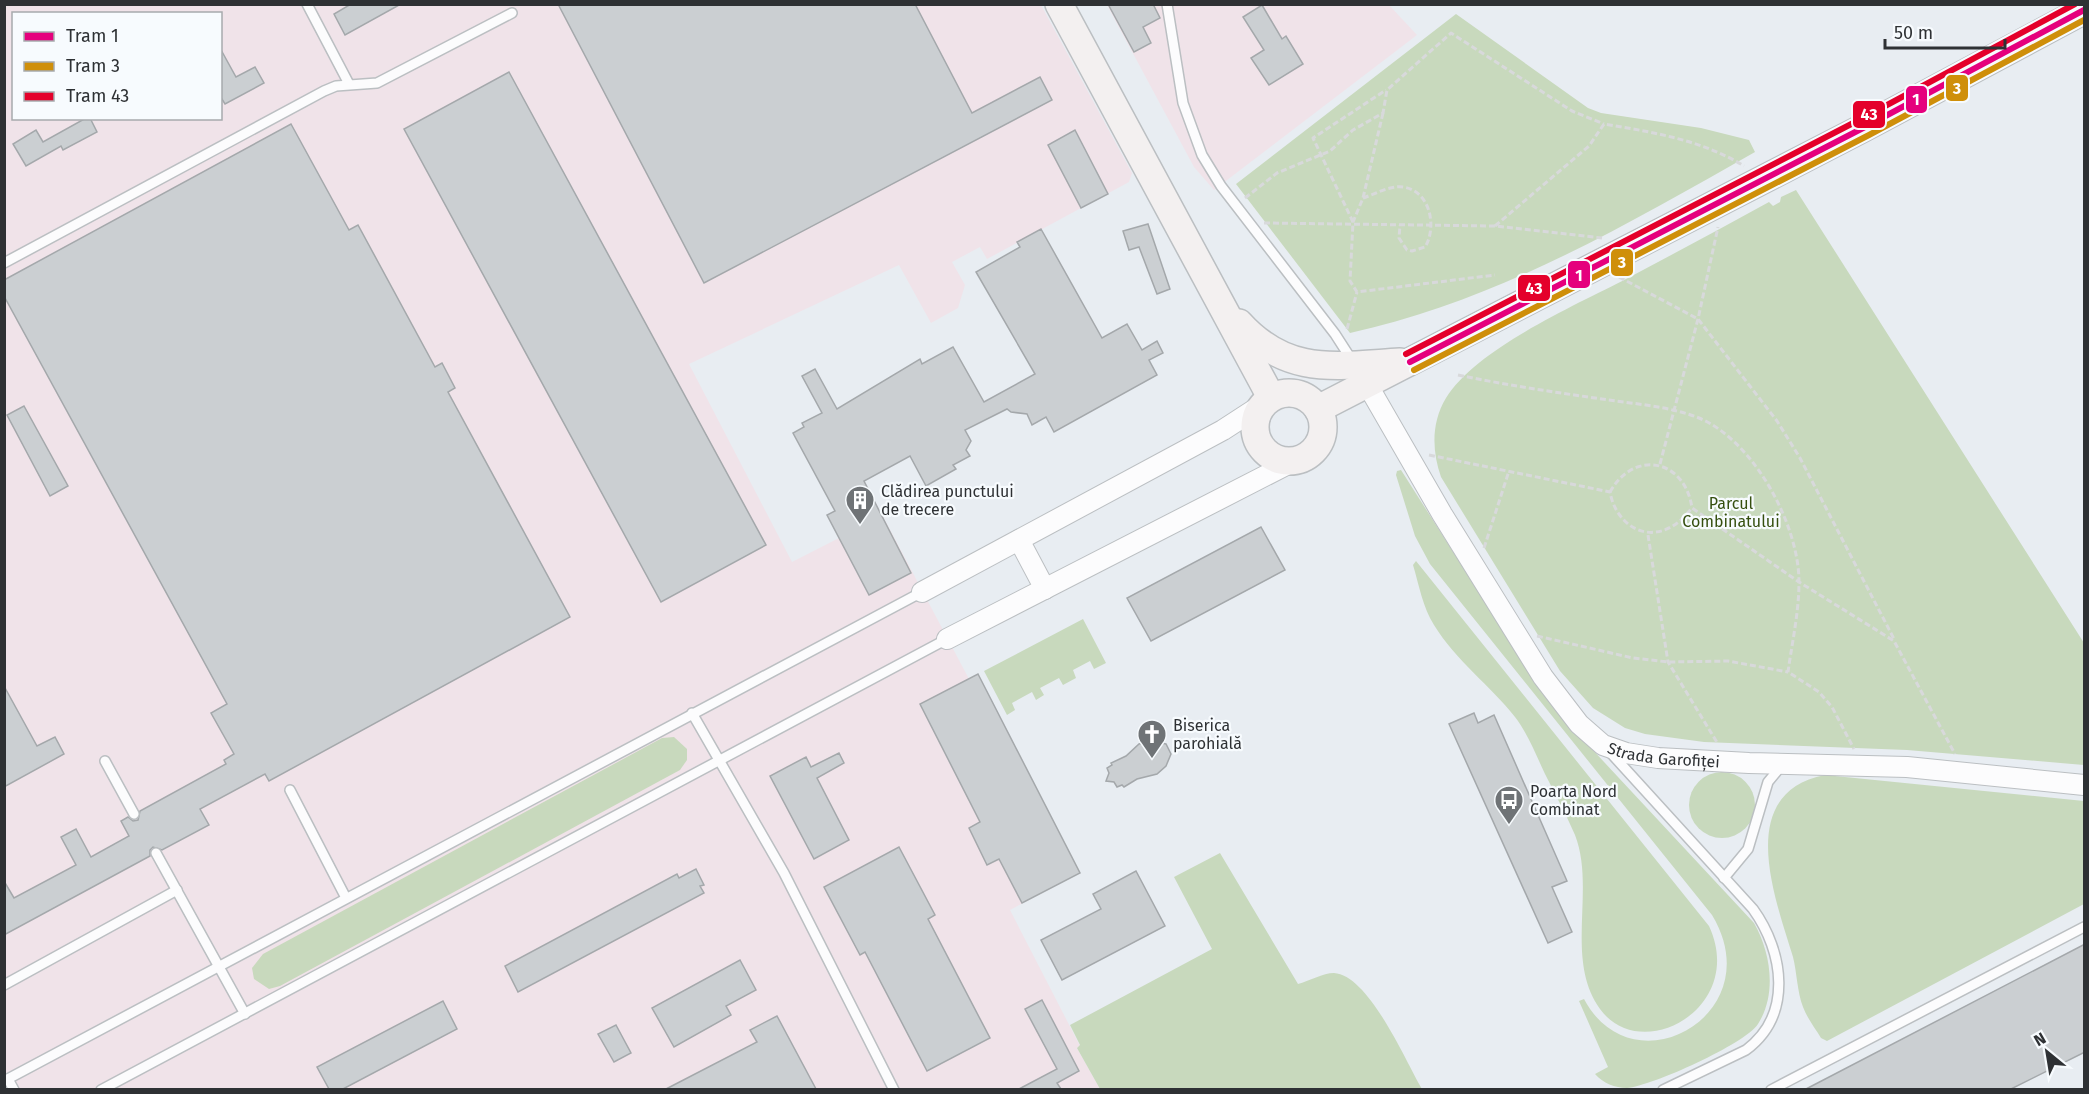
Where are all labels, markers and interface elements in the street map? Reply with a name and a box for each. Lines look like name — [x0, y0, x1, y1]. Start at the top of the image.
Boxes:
legend — [12, 12, 222, 120]
scale bar — [1885, 12, 2005, 50]
text: 50 m — [1894, 22, 1933, 44]
text: Tram 1 — [66, 25, 119, 47]
text: Tram 3 — [66, 55, 120, 77]
line badge: 3 — [1945, 74, 1969, 102]
text: 3 — [1952, 79, 1961, 98]
text: Tram 43 — [66, 85, 129, 107]
line badge: 1 — [1905, 85, 1928, 114]
text: 1 — [1912, 90, 1920, 109]
line badge: 43 — [1852, 100, 1886, 129]
text: 43 — [1860, 105, 1878, 124]
line badge: 3 — [1610, 248, 1634, 277]
text: 3 — [1617, 253, 1626, 272]
line badge: 1 — [1567, 260, 1591, 289]
text: 1 — [1575, 266, 1583, 285]
line badge: 43 — [1517, 274, 1551, 302]
text: 43 — [1525, 279, 1543, 298]
place label: Clădirea punctului de trecere — [881, 482, 1014, 519]
building icon: Clădirea punctului de trecere — [844, 484, 876, 526]
park label: Parcul Combinatului — [1682, 494, 1780, 531]
place label: Biserica parohială — [1173, 716, 1242, 753]
church icon: Biserica parohială — [1136, 718, 1168, 760]
street label: Strada Garofiței — [1605, 738, 1720, 772]
place label: Poarta Nord Combinat — [1530, 782, 1617, 819]
bus stop icon: Poarta Nord Combinat — [1493, 784, 1525, 826]
north arrow — [2017, 1022, 2077, 1082]
text: N — [2030, 1029, 2049, 1050]

